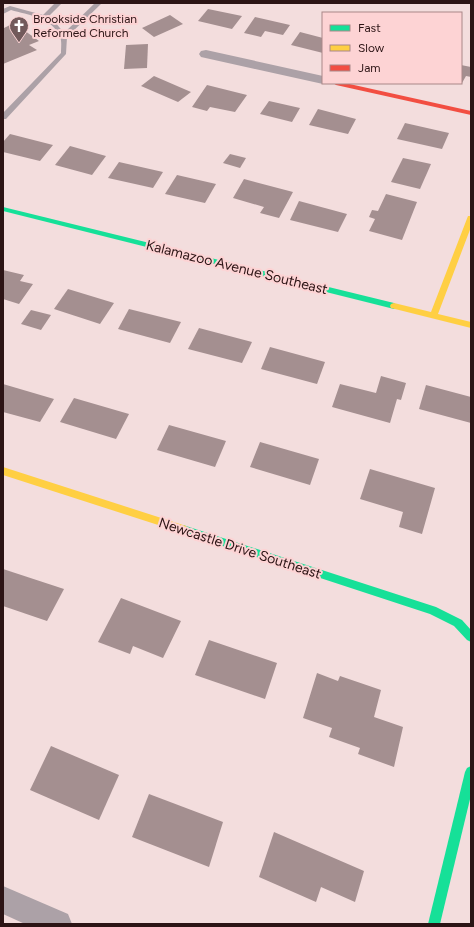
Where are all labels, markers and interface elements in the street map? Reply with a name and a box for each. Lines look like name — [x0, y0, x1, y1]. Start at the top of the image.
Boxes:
place label: Brookside Christian Reformed Church — [33, 12, 137, 40]
legend — [322, 12, 462, 84]
church icon: Brookside Christian Reformed Church — [8, 15, 30, 43]
text: Fast — [358, 21, 381, 35]
text: Slow — [358, 41, 385, 55]
text: Jam — [358, 61, 381, 75]
street label: Kalamazoo Avenue Southeast — [144, 237, 329, 298]
street label: Newcastle Drive Southeast — [156, 514, 323, 583]

